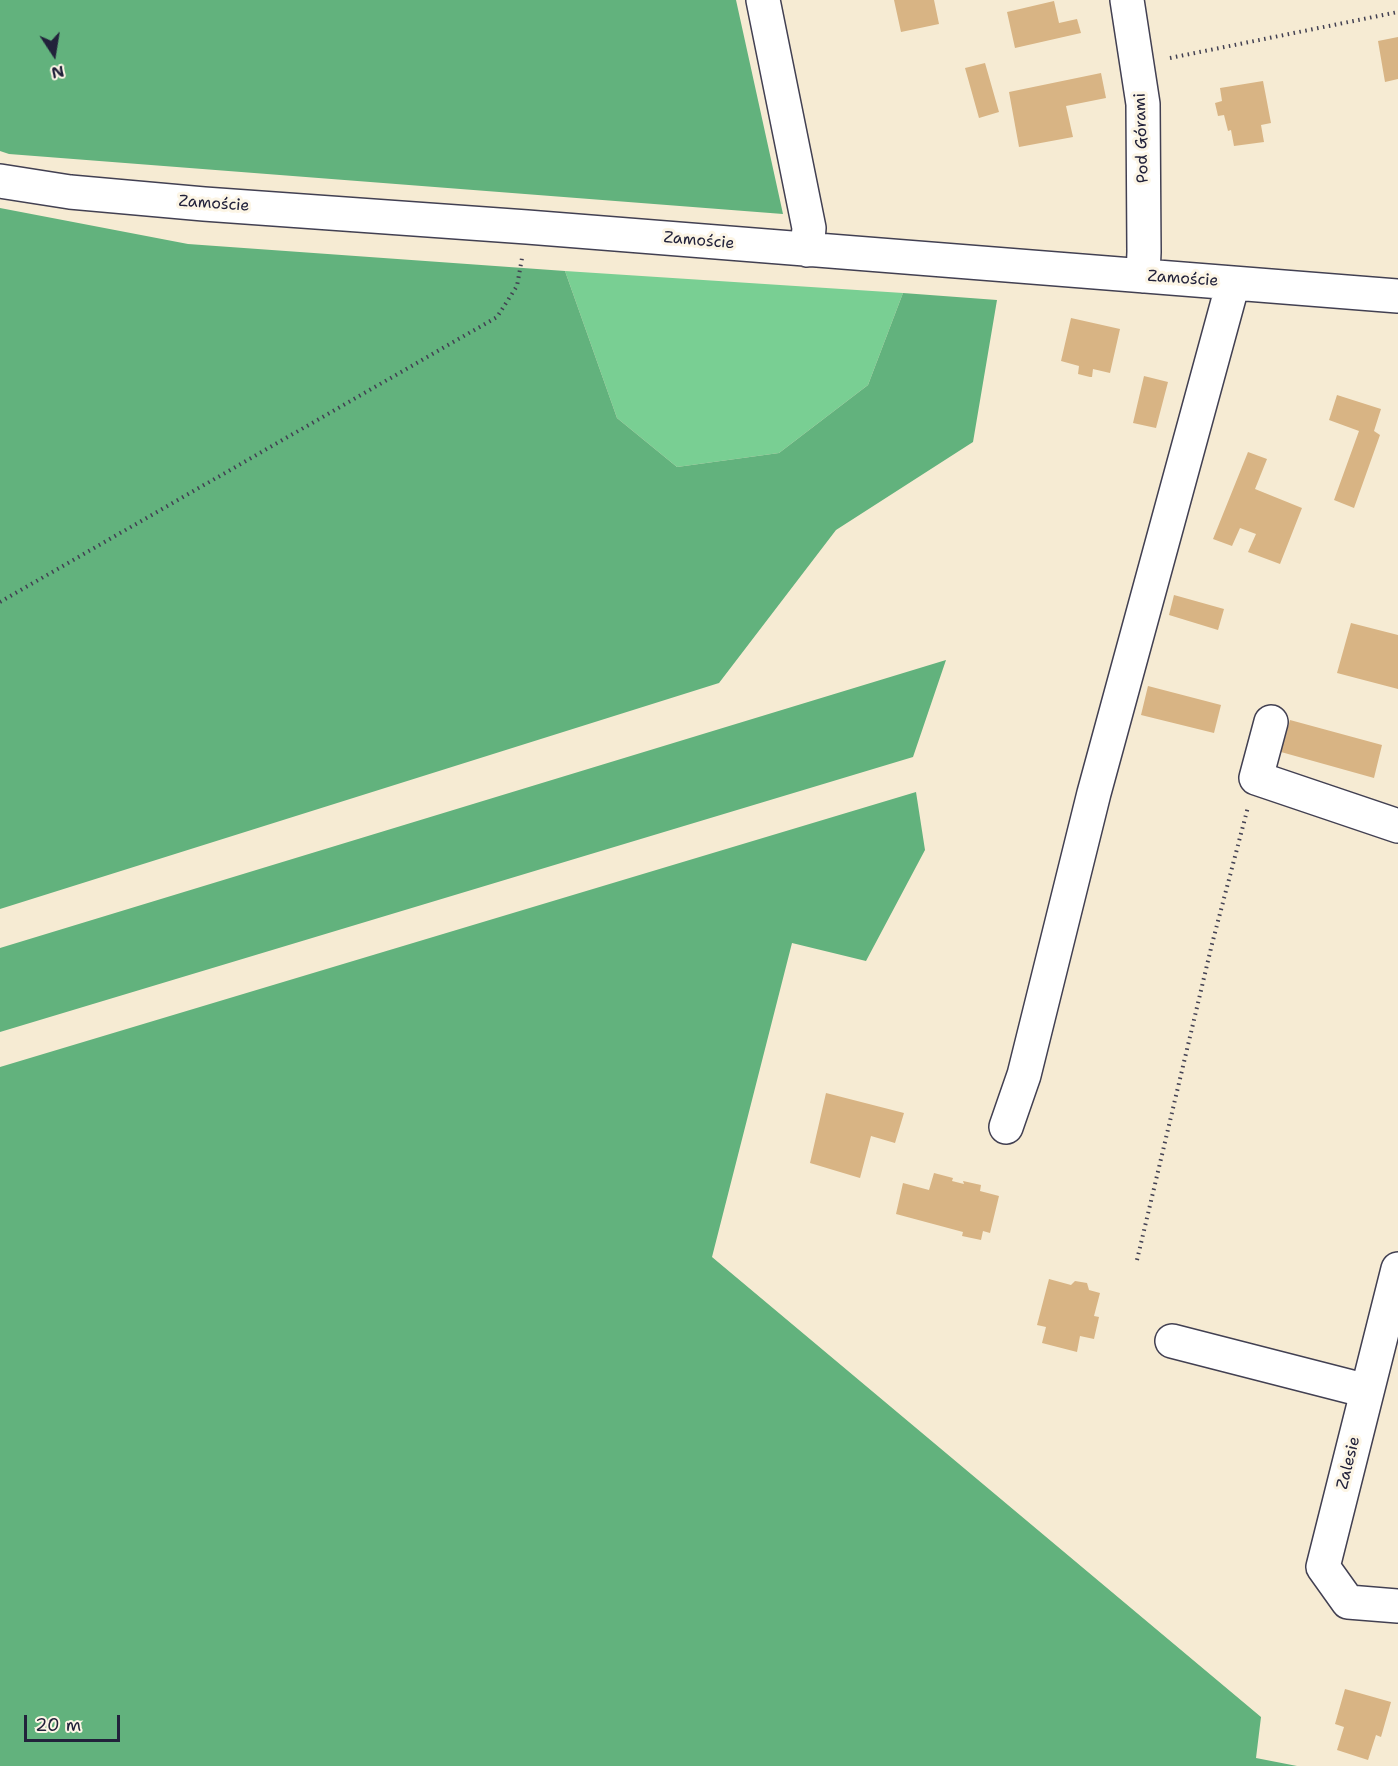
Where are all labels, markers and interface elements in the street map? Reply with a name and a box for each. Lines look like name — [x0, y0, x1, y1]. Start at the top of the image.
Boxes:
north arrow — [24, 24, 84, 84]
text: N — [49, 61, 66, 84]
street label: Pod Górami — [1131, 93, 1153, 183]
street label: Zamoście — [178, 192, 250, 216]
street label: Zamoście — [663, 228, 735, 254]
street label: Zamoście — [1147, 267, 1219, 291]
street label: Zalesie — [1333, 1435, 1365, 1491]
scale bar — [27, 1703, 123, 1741]
text: 20 m — [35, 1713, 81, 1737]

